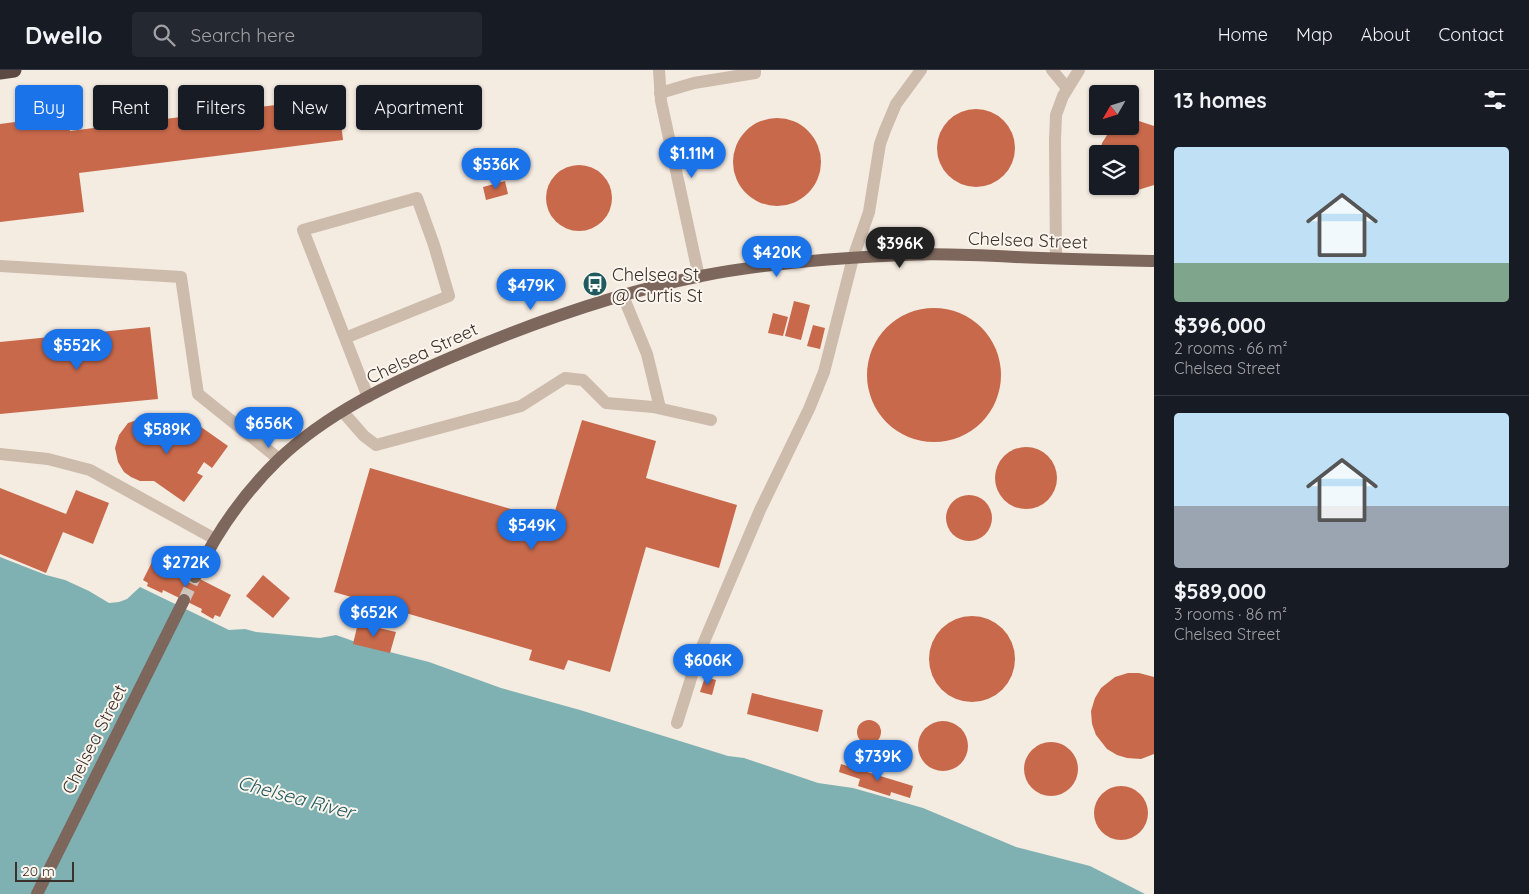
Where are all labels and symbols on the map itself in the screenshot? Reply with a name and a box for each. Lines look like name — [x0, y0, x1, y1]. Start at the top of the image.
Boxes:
north arrow — [1089, 85, 1139, 135]
pin: $1.11M — [651, 136, 733, 179]
pin: $536K — [461, 148, 531, 190]
pin: $396K — [865, 226, 935, 269]
street label: Chelsea Street — [968, 226, 1088, 254]
pin: $420K — [742, 236, 812, 278]
place label: Chelsea St @ Curtis St — [612, 263, 703, 307]
pin: $479K — [496, 268, 566, 311]
bus stop icon: Chelsea St @ Curtis St — [582, 271, 608, 297]
street label: Chelsea Street — [363, 317, 481, 389]
pin: $552K — [42, 328, 112, 371]
pin: $656K — [234, 406, 304, 449]
pin: $589K — [132, 412, 202, 455]
pin: $549K — [497, 508, 567, 551]
pin: $272K — [151, 546, 221, 588]
pin: $652K — [339, 596, 409, 638]
pin: $606K — [673, 644, 743, 686]
street label: Chelsea Street — [57, 680, 131, 798]
pin: $739K — [843, 740, 913, 782]
water label: Chelsea River — [235, 770, 359, 825]
scale bar — [15, 859, 74, 882]

